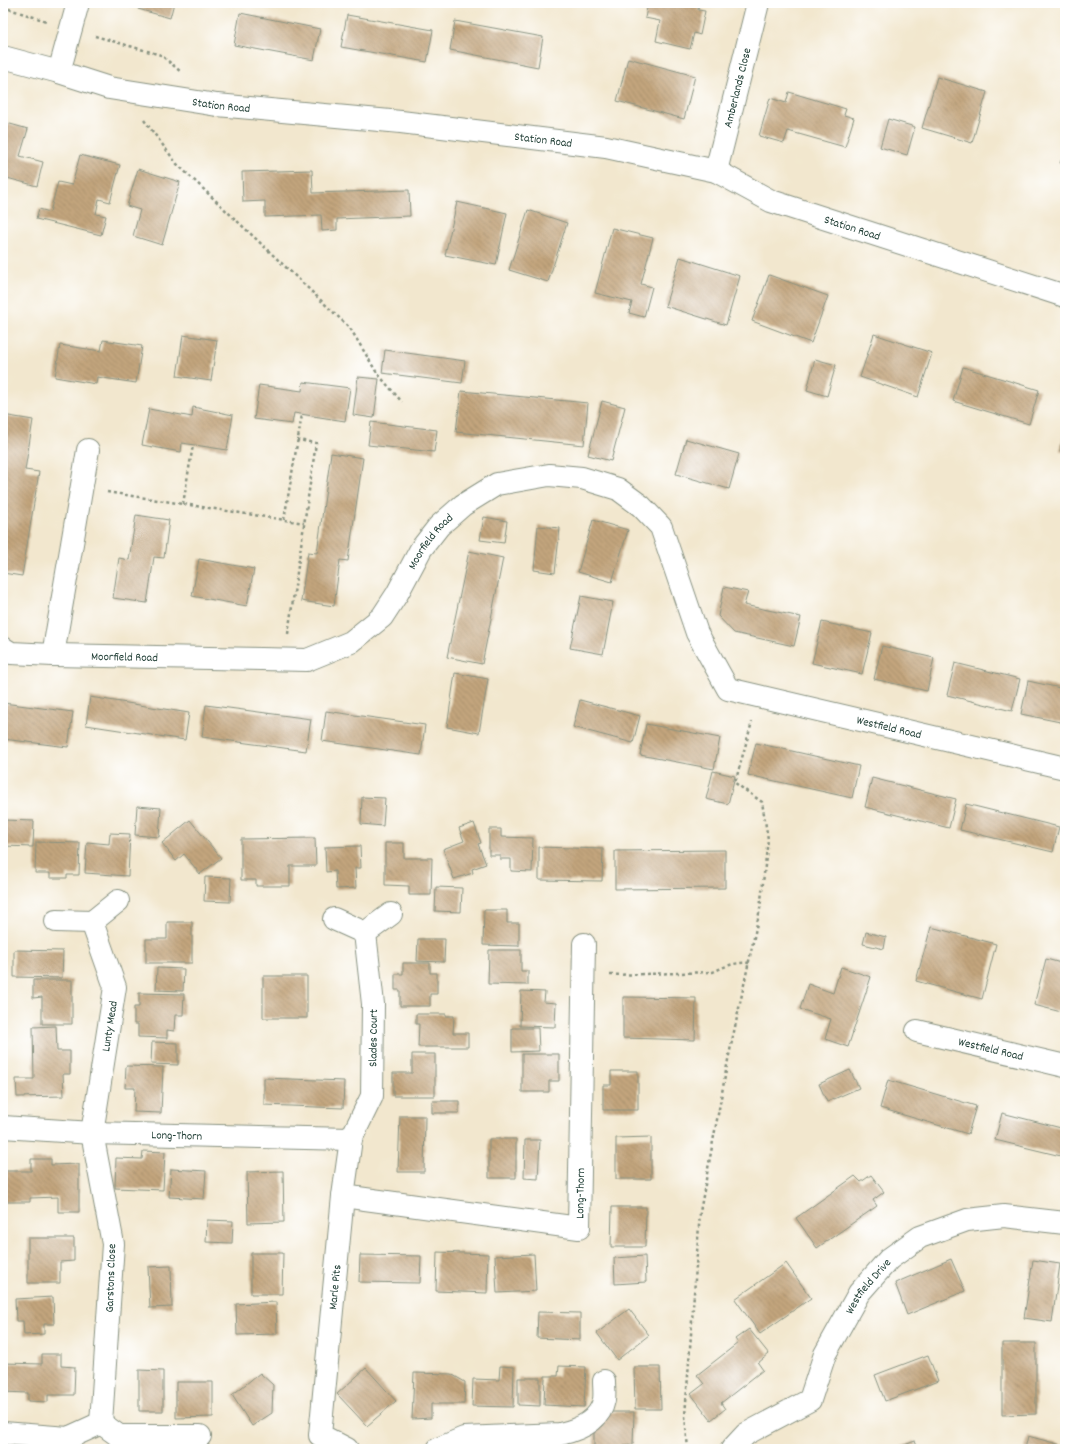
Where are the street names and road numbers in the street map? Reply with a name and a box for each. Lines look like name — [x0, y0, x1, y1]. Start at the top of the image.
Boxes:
street label: Amberlands Close — [720, 46, 756, 130]
street label: Station Road — [191, 94, 251, 118]
street label: Station Road — [513, 129, 573, 153]
street label: Station Road — [822, 212, 882, 246]
street label: Moorfield Road — [405, 510, 457, 573]
street label: Moorfield Road — [91, 649, 158, 667]
street label: Westfield Road — [855, 712, 923, 744]
street label: Lunty Mead — [98, 1000, 123, 1053]
street label: Slades Court — [365, 1008, 383, 1067]
street label: Westfield Road — [956, 1034, 1025, 1066]
street label: Long-Thorn — [151, 1127, 203, 1146]
street label: Long-Thorn — [572, 1167, 590, 1219]
street label: Garstons Close — [102, 1243, 121, 1313]
street label: Westfield Drive — [842, 1255, 896, 1318]
street label: Marle Pits — [325, 1264, 346, 1311]

